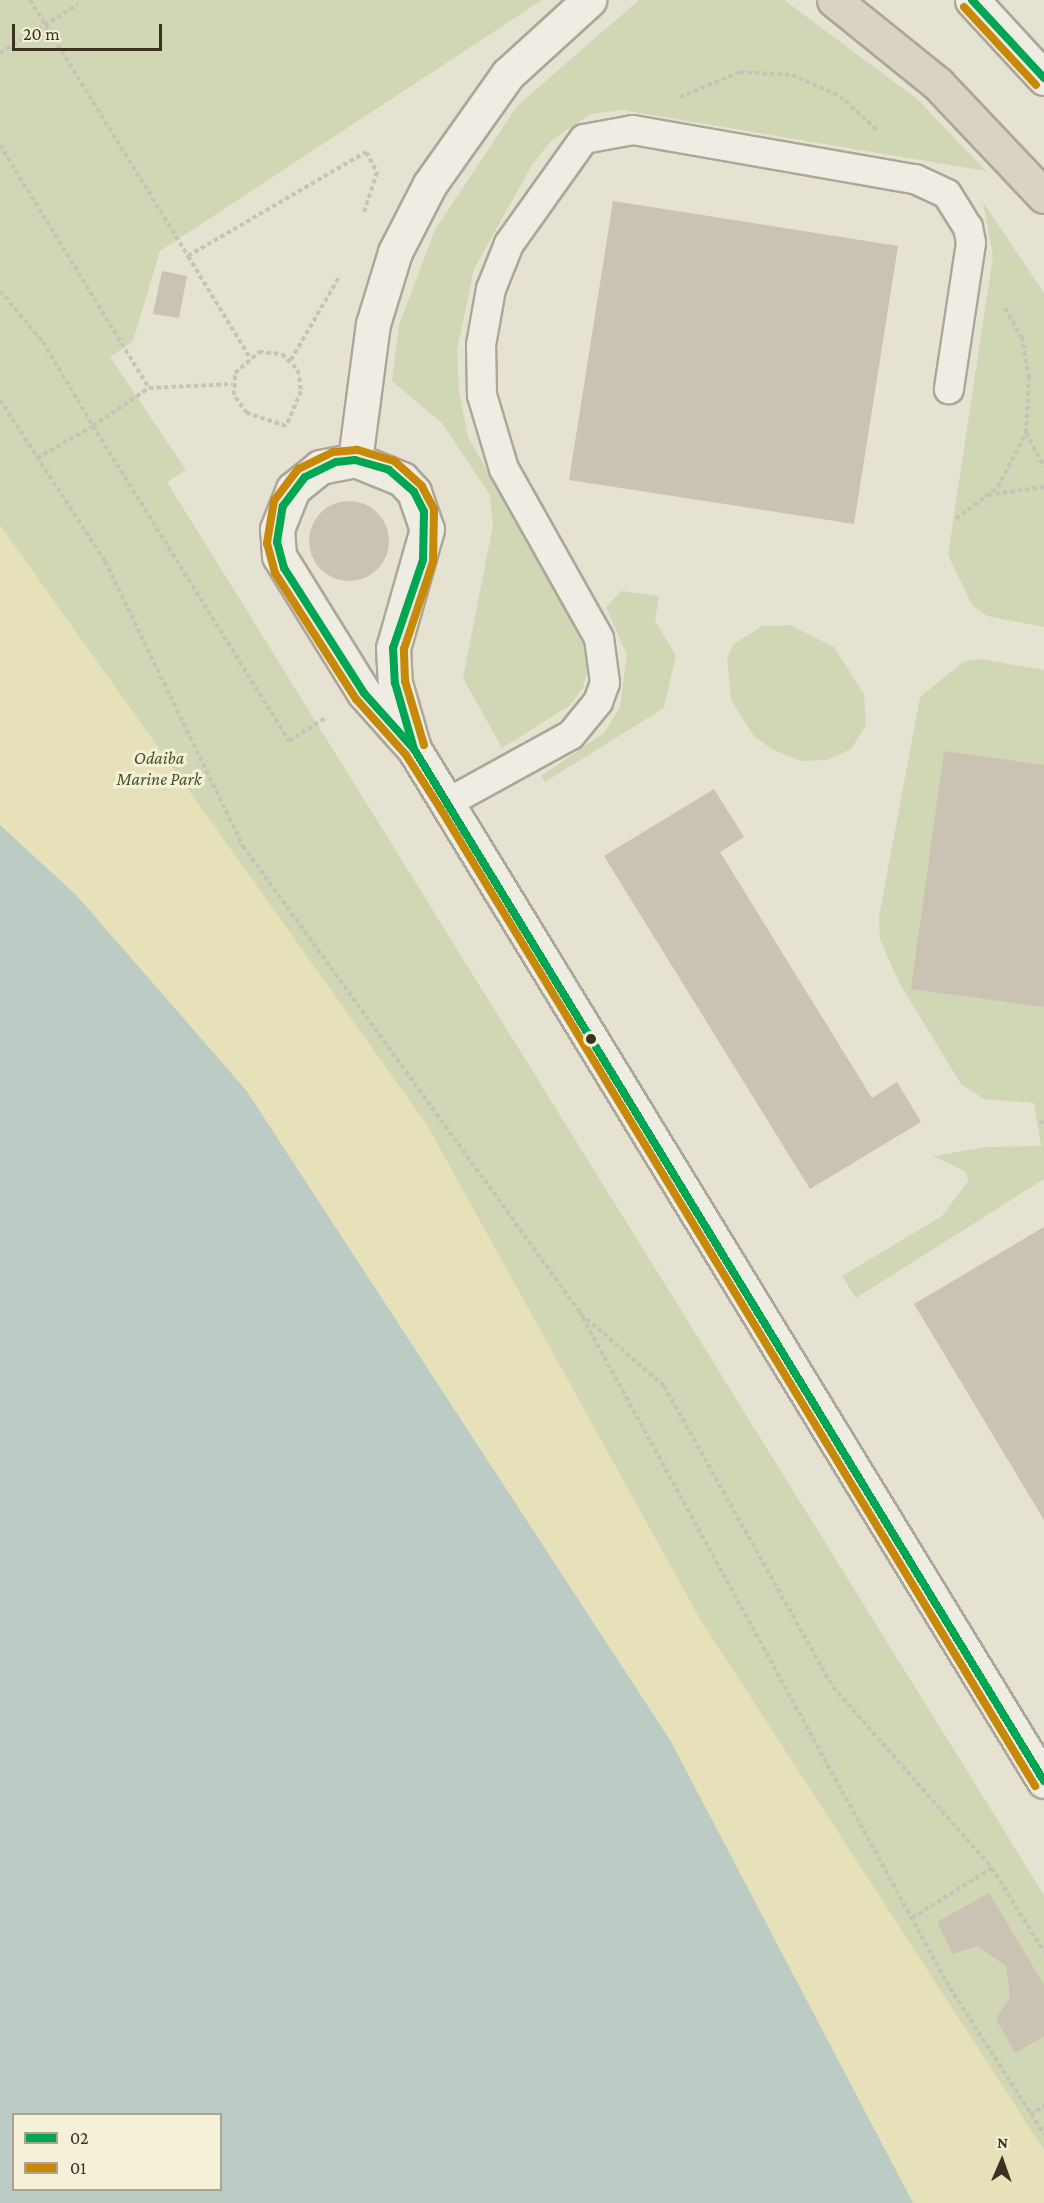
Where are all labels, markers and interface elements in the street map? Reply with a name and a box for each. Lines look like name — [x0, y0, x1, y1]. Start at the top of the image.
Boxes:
scale bar — [15, 12, 165, 50]
text: 20 m — [23, 24, 60, 44]
park label: Odaiba Marine Park — [116, 748, 202, 790]
unlabelled marker — [585, 1033, 597, 1045]
legend — [12, 2113, 222, 2191]
text: 02 — [70, 2128, 89, 2148]
north arrow — [972, 2131, 1032, 2191]
text: N — [997, 2134, 1008, 2151]
text: 01 — [70, 2158, 86, 2178]

